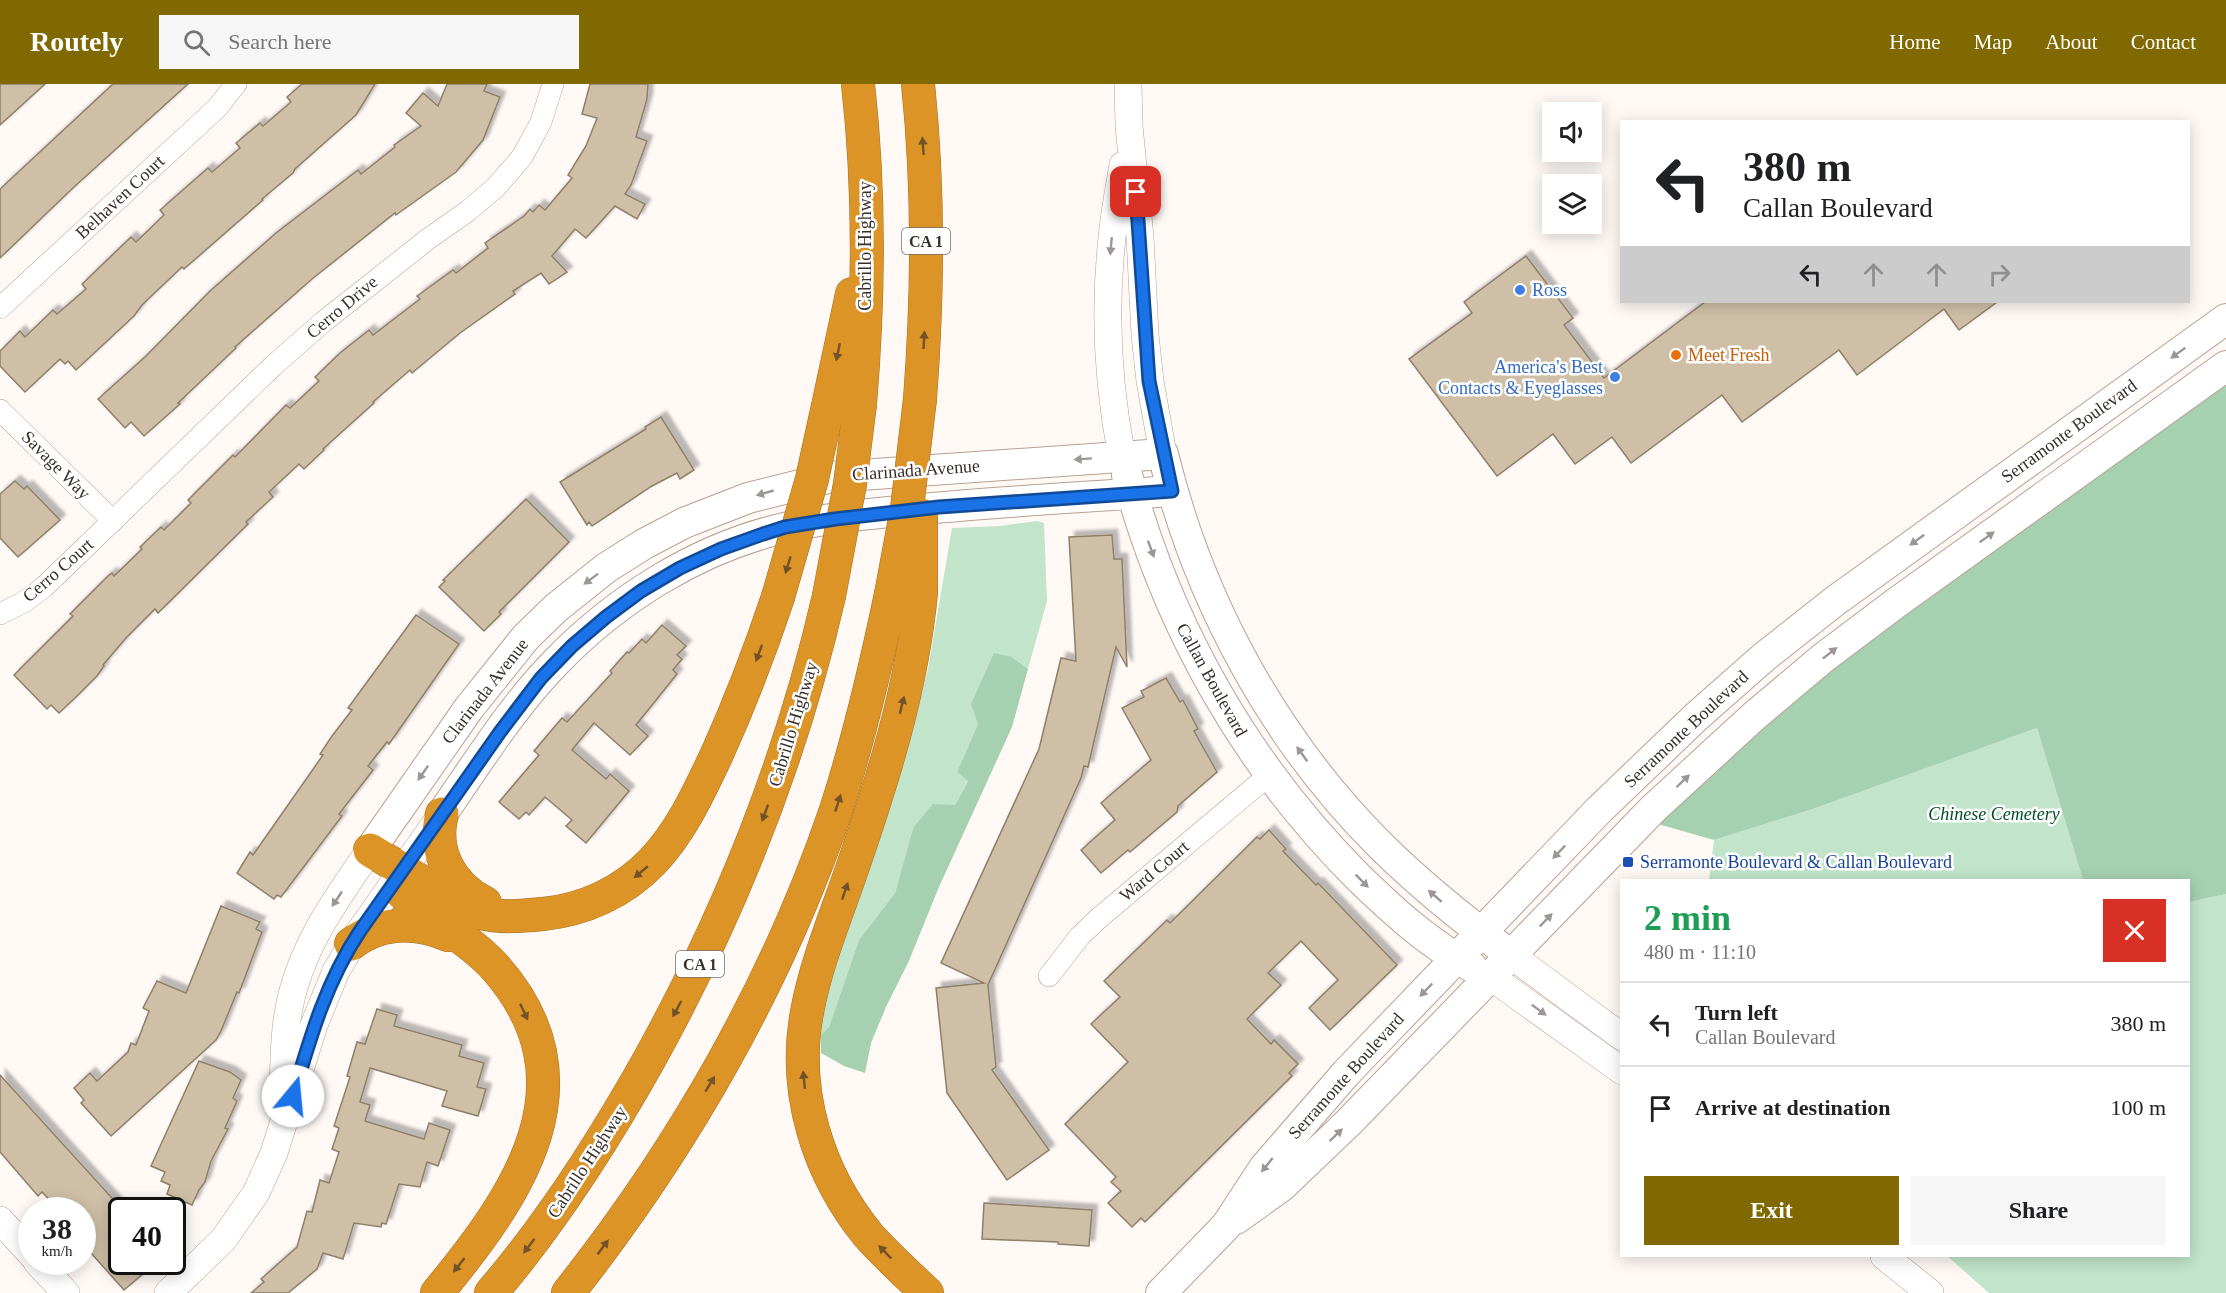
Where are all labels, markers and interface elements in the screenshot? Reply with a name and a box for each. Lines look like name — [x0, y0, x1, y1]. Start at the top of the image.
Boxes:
search box — [159, 15, 579, 69]
text: Routely — [30, 26, 123, 57]
icon: search — [180, 26, 213, 59]
text: Search here — [228, 29, 332, 54]
text: Home — [1889, 30, 1941, 54]
text: Map — [1974, 30, 2012, 54]
text: About — [2045, 30, 2098, 54]
text: Contact — [2131, 30, 2196, 54]
map controls — [1542, 102, 1602, 234]
button: sound — [1542, 102, 1602, 162]
one-way arrow — [918, 136, 928, 155]
icon: left — [1644, 144, 1722, 222]
text: 380 m — [1743, 144, 1852, 190]
street label: Belhaven Court — [72, 151, 168, 243]
pin — [1110, 166, 1161, 217]
button: layers — [1542, 174, 1602, 234]
icon: arrive — [1119, 175, 1152, 208]
street label: Cabrillo Highway — [855, 181, 875, 311]
text: Callan Boulevard — [1743, 193, 1933, 223]
road number: CA 1 — [902, 228, 950, 254]
one-way arrow — [1106, 236, 1116, 255]
icon: left — [1794, 258, 1827, 291]
icon: ahead — [1857, 258, 1890, 291]
icon: ahead — [1920, 258, 1953, 291]
icon: right — [1983, 258, 2016, 291]
street label: Cerro Drive — [302, 272, 382, 342]
place label: Ross — [1532, 280, 1567, 300]
marker: Ross — [1513, 283, 1527, 297]
one-way arrow — [919, 331, 928, 350]
one-way arrow — [833, 342, 842, 361]
place label: Meet Fresh — [1688, 345, 1769, 365]
one-way arrow — [2171, 347, 2187, 359]
marker: Meet Fresh — [1669, 348, 1683, 362]
place label: America's Best Contacts & Eyeglasses — [1438, 357, 1603, 398]
marker: America's Best Contacts & Eyeglasses — [1608, 370, 1622, 384]
street label: Serramonte Boulevard — [1997, 375, 2141, 487]
street label: Savage Way — [18, 427, 94, 503]
one-way arrow — [1074, 454, 1093, 464]
street label: Clarinada Avenue — [851, 456, 981, 484]
one-way arrow — [756, 489, 774, 498]
one-way arrow — [1978, 531, 1994, 543]
street label: Cerro Court — [19, 534, 97, 606]
one-way arrow — [1910, 534, 1926, 546]
one-way arrow — [1146, 540, 1156, 558]
one-way arrow — [783, 556, 792, 574]
one-way arrow — [584, 573, 600, 585]
street label: Callan Boulevard — [1173, 620, 1251, 740]
street label: Clarinada Avenue — [438, 634, 532, 748]
one-way arrow — [754, 644, 764, 662]
one-way arrow — [1822, 647, 1838, 660]
street label: Cabrillo Highway — [765, 659, 821, 789]
street label: Serramonte Boulevard — [1620, 666, 1752, 792]
one-way arrow — [898, 695, 908, 714]
one-way arrow — [1296, 746, 1308, 762]
one-way arrow — [417, 764, 429, 780]
one-way arrow — [1675, 774, 1689, 788]
one-way arrow — [833, 794, 843, 812]
one-way arrow — [760, 804, 770, 822]
park label: Chinese Cemetery — [1928, 804, 2060, 824]
street label: Ward Court — [1115, 836, 1193, 906]
one-way arrow — [1552, 845, 1566, 859]
place label: Serramonte Boulevard & Callan Boulevard — [1640, 852, 1952, 872]
marker: Serramonte Boulevard & Callan Boulevard — [1621, 855, 1635, 869]
one-way arrow — [634, 865, 649, 878]
one-way arrow — [1355, 873, 1369, 887]
one-way arrow — [840, 882, 850, 900]
one-way arrow — [331, 890, 343, 906]
one-way arrow — [1428, 890, 1443, 903]
text: 2 min — [1644, 898, 1731, 938]
button: close — [2103, 899, 2166, 962]
one-way arrow — [1539, 912, 1553, 927]
text: 480 m · 11:10 — [1644, 941, 1756, 963]
road number: CA 1 — [676, 951, 724, 977]
one-way arrow — [1420, 982, 1433, 997]
text: Turn left — [1695, 1000, 1778, 1025]
one-way arrow — [672, 1001, 682, 1018]
one-way arrow — [520, 1003, 529, 1020]
one-way arrow — [1530, 1004, 1546, 1016]
icon: left — [1644, 1008, 1677, 1041]
street label: Serramonte Boulevard — [1284, 1009, 1408, 1143]
text: 380 m — [2110, 1011, 2166, 1036]
text: Callan Boulevard — [1695, 1026, 1836, 1048]
position arrow — [261, 1064, 325, 1128]
one-way arrow — [799, 1070, 809, 1089]
one-way arrow — [705, 1075, 715, 1092]
icon: arrive — [1644, 1092, 1677, 1125]
text: Arrive at destination — [1695, 1095, 1891, 1120]
text: 100 m — [2110, 1095, 2166, 1120]
street label: Cabrillo Highway — [543, 1102, 631, 1222]
one-way arrow — [1328, 1129, 1342, 1143]
one-way arrow — [1260, 1157, 1273, 1173]
button: Exit — [1644, 1176, 1899, 1245]
button: Share — [1911, 1176, 2166, 1245]
speed limit sign: 40 — [108, 1197, 186, 1275]
text: 38 — [42, 1212, 72, 1245]
one-way arrow — [523, 1238, 536, 1254]
one-way arrow — [597, 1239, 609, 1255]
text: km/h — [42, 1243, 72, 1259]
one-way arrow — [879, 1246, 893, 1260]
one-way arrow — [452, 1257, 465, 1273]

